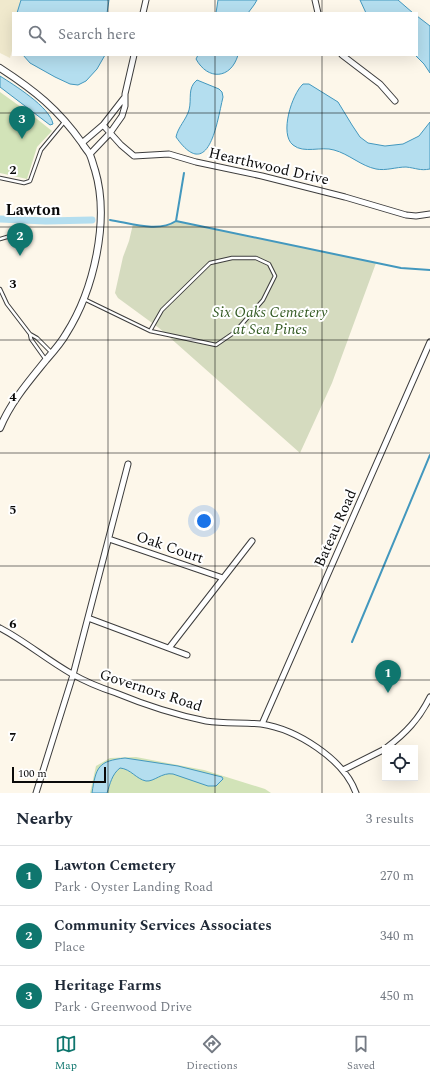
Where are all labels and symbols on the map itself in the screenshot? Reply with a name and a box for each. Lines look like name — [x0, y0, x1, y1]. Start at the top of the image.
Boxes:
pin: 3 — [9, 106, 35, 139]
street label: Hearthwood Drive — [206, 141, 331, 192]
text: 2 — [9, 160, 17, 180]
district label: Lawton — [5, 198, 61, 222]
pin: 2 — [7, 223, 33, 256]
text: 3 — [9, 274, 17, 294]
park label: Six Oaks Cemetery at Sea Pines — [213, 301, 328, 341]
text: 4 — [9, 387, 17, 407]
street label: Bateau Road — [308, 486, 363, 571]
text: 5 — [9, 500, 17, 520]
your location — [194, 511, 214, 531]
street label: Oak Court — [133, 525, 207, 570]
text: 6 — [9, 614, 17, 634]
pin: 1 — [375, 660, 401, 693]
street label: Governors Road — [96, 663, 205, 718]
text: 7 — [9, 727, 17, 747]
scale bar — [12, 765, 106, 784]

